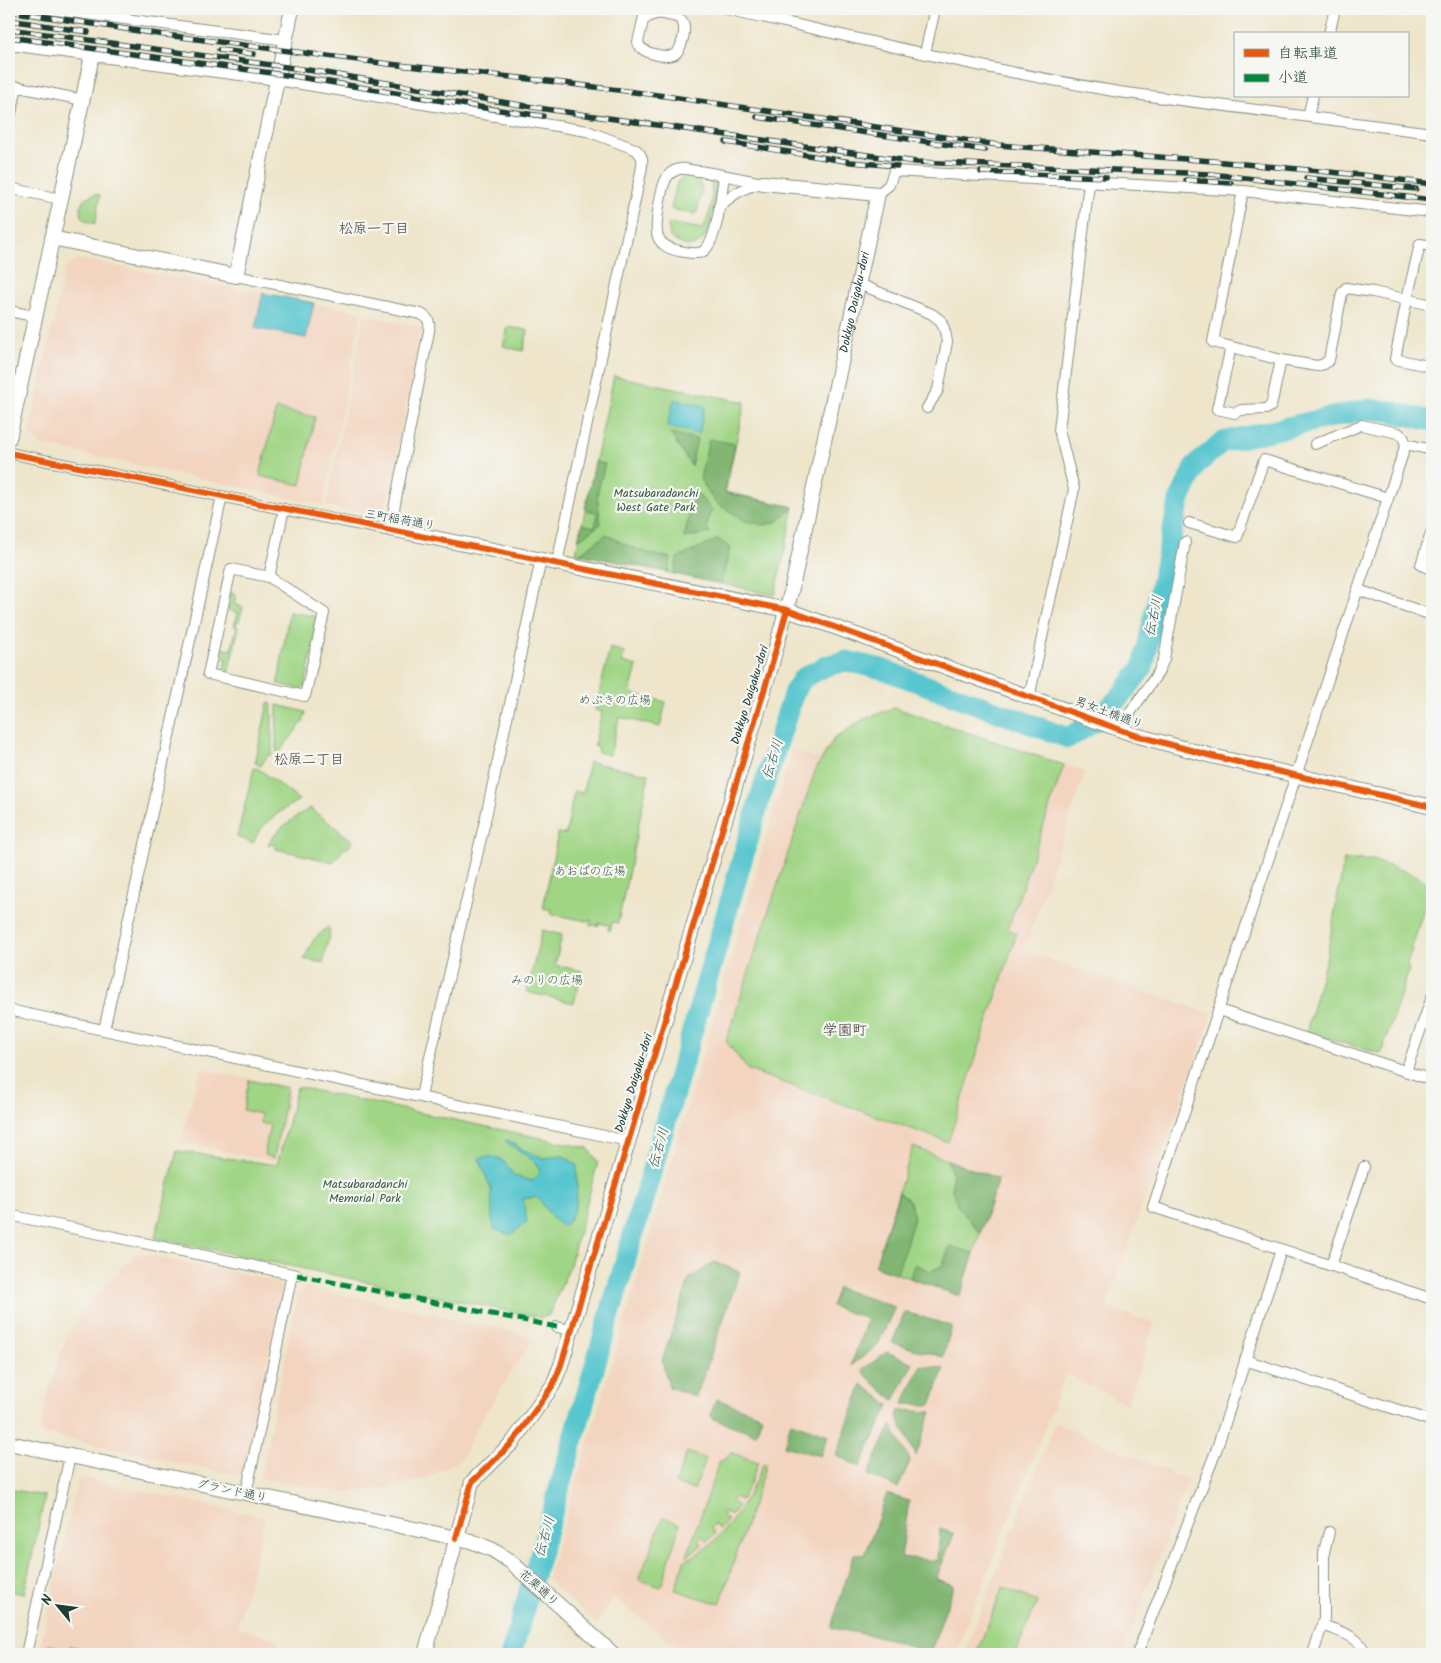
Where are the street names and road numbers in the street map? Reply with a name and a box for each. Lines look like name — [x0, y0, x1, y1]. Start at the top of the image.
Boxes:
street label: Dokkyo Daigaku-dori — [834, 249, 875, 355]
street label: 三町稲荷通り — [363, 504, 437, 536]
street label: Dokkyo Daigaku-dori — [726, 642, 774, 747]
street label: 男女土橋通り — [1072, 692, 1146, 734]
street label: Dokkyo Daigaku-dori — [610, 1030, 658, 1135]
street label: グランド通り — [195, 1474, 269, 1508]
street label: 花栗通り — [515, 1565, 563, 1611]

